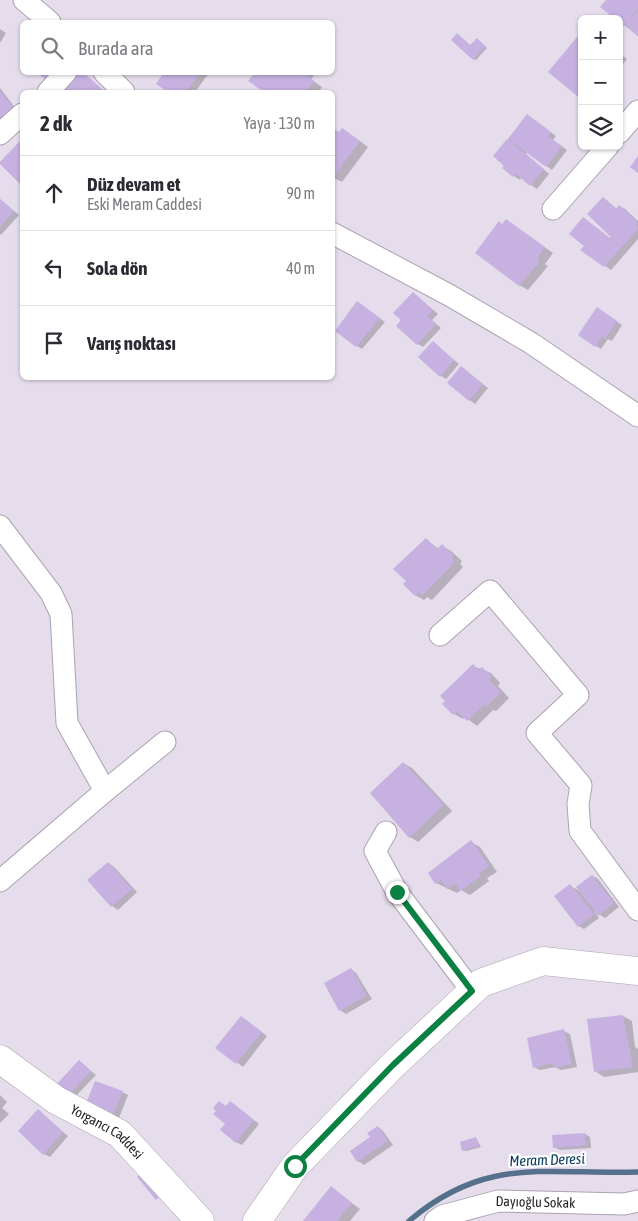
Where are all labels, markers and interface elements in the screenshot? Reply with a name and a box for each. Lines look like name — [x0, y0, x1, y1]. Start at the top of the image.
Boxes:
map controls — [578, 15, 623, 150]
button: + — [578, 15, 623, 60]
search box — [20, 20, 335, 75]
icon: search — [38, 34, 66, 62]
text: Burada ara — [78, 37, 154, 59]
button: − — [578, 60, 623, 105]
button: layers — [578, 105, 623, 150]
text: 2 dk — [40, 111, 72, 135]
text: Yaya · 130 m — [243, 114, 315, 132]
text: Düz devam et — [87, 173, 181, 195]
icon: ahead — [40, 179, 68, 207]
text: 90 m — [286, 184, 315, 202]
text: Eski Meram Caddesi — [87, 195, 202, 213]
icon: left — [40, 254, 68, 282]
text: Sola dön — [87, 257, 148, 279]
text: 40 m — [286, 259, 315, 277]
icon: arrive — [40, 329, 68, 357]
text: Varış noktası — [87, 332, 176, 354]
route end — [386, 881, 409, 904]
street label: Yorgancı Caddesi — [68, 1101, 147, 1162]
water label: Meram Deresi — [509, 1150, 586, 1169]
route start — [284, 1155, 307, 1178]
street label: Dayıoğlu Sokak — [495, 1193, 575, 1211]

